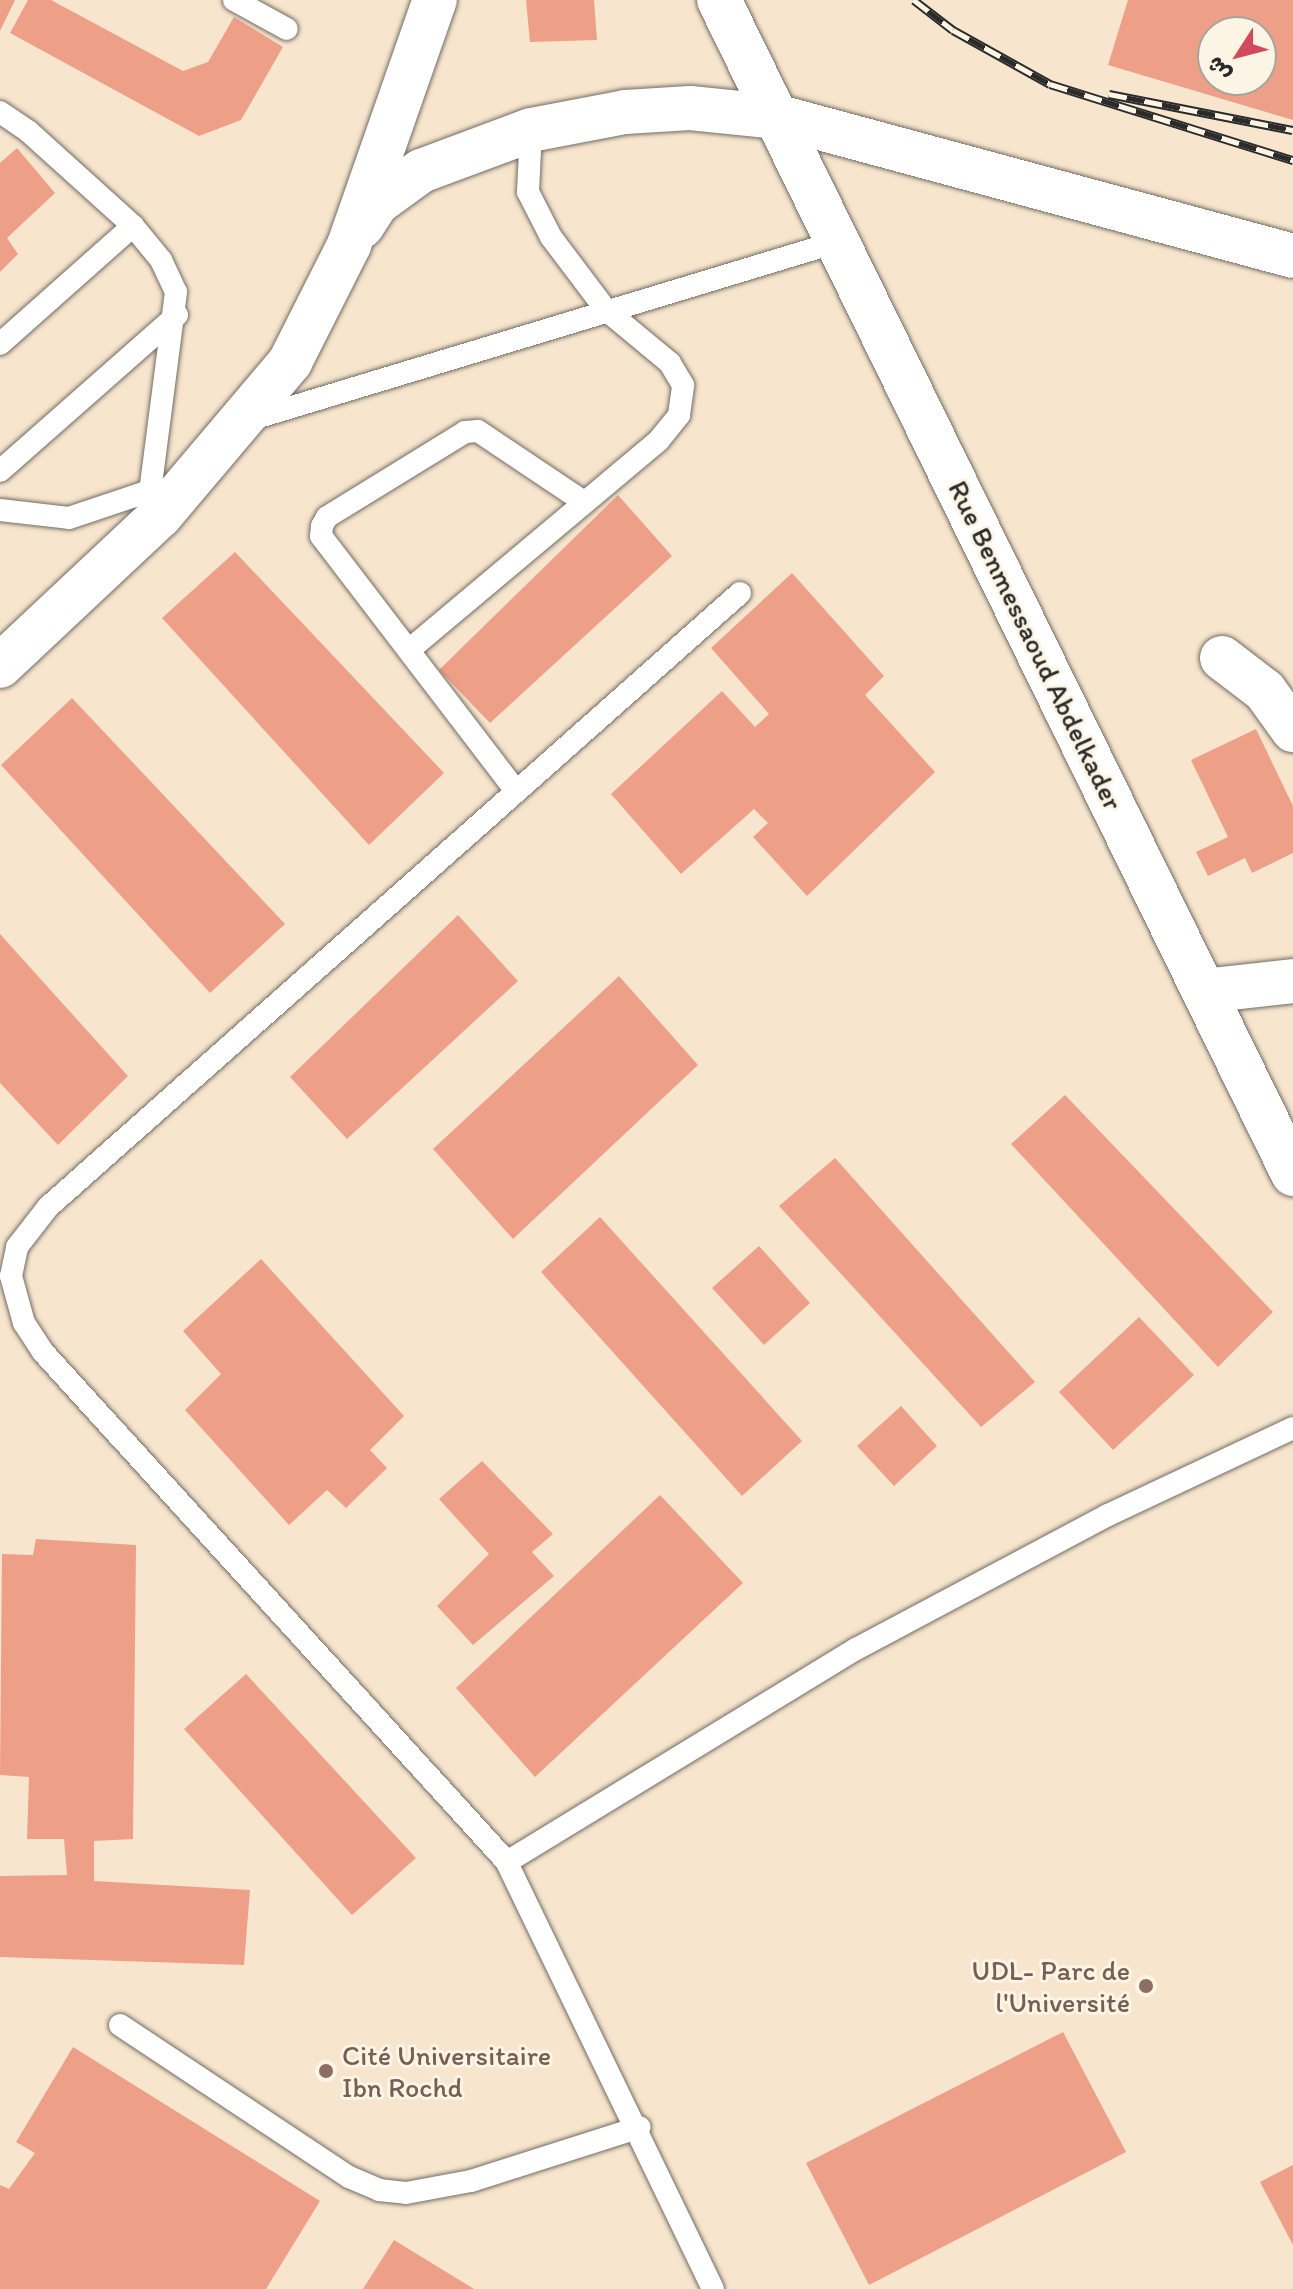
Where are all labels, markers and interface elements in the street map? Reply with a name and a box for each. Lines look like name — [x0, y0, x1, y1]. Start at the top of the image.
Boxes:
north arrow — [1197, 16, 1277, 96]
text: ش — [1201, 52, 1237, 87]
street label: Rue Benmessaoud Abdelkader — [942, 475, 1130, 815]
place label: UDL- Parc de l'Université — [973, 1953, 1130, 2019]
marker: UDL- Parc de l'Université — [1137, 1977, 1155, 1995]
place label: Cité Universitaire Ibn Rochd — [342, 2038, 553, 2104]
marker: Cité Universitaire Ibn Rochd — [317, 2062, 335, 2080]

